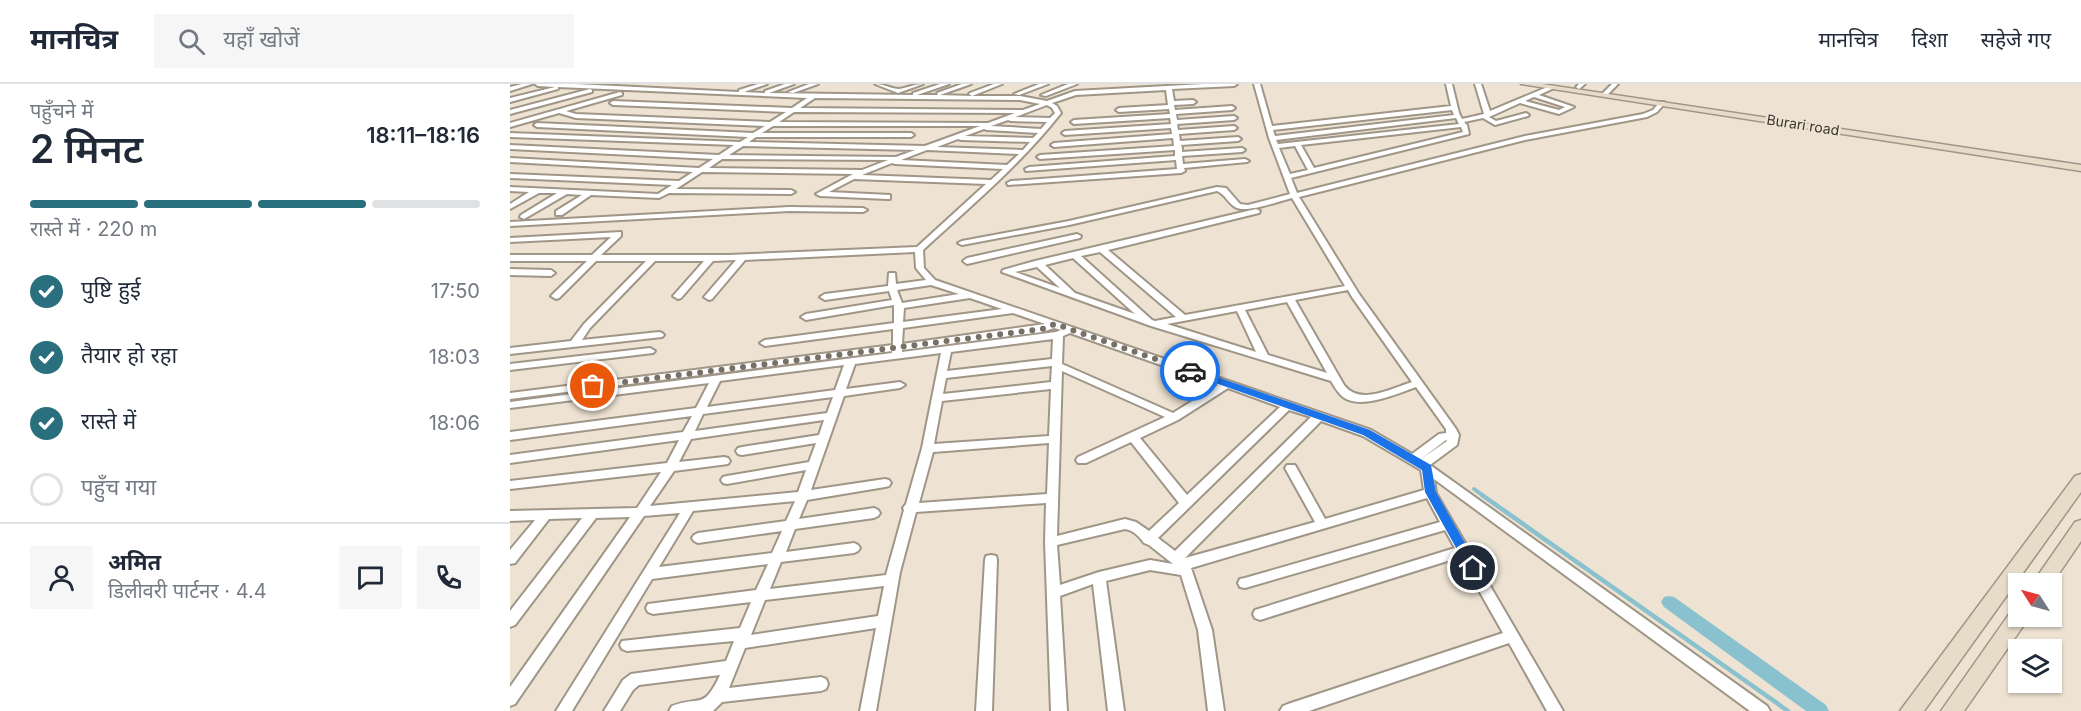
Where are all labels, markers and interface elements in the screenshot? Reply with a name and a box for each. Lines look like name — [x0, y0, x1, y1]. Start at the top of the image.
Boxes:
search box — [154, 14, 574, 68]
text: मानचित्र — [30, 22, 118, 56]
icon: search — [175, 25, 208, 58]
text: यहाँ खोजें — [223, 26, 300, 52]
text: मानचित्र — [1818, 27, 1878, 52]
text: दिशा — [1911, 27, 1948, 52]
text: सहेजे गए — [1981, 27, 2051, 52]
text: पहुँचने में — [30, 99, 93, 123]
street label: Burari road — [1766, 110, 1841, 139]
text: 18:11–18:16 — [366, 122, 480, 148]
text: 2 मिनट — [30, 125, 143, 172]
text: रास्ते में · 220 m — [30, 217, 157, 241]
icon: check — [30, 275, 63, 308]
text: पुष्टि हुई — [81, 276, 141, 302]
text: 17:50 — [431, 279, 480, 303]
icon: check — [30, 341, 63, 374]
courier — [1160, 341, 1220, 401]
text: तैयार हो रहा — [81, 342, 177, 368]
text: 18:03 — [429, 345, 480, 369]
icon: car — [1174, 355, 1207, 388]
pin — [567, 360, 618, 411]
icon: bag — [576, 369, 609, 402]
icon: check — [30, 407, 63, 440]
text: रास्ते में — [81, 408, 136, 434]
text: 18:06 — [429, 411, 480, 435]
text: पहुँच गया — [81, 474, 156, 500]
pin — [1447, 542, 1498, 593]
button: person — [30, 546, 93, 609]
button: chat — [339, 546, 402, 609]
button: phone — [417, 546, 480, 609]
text: अमित — [108, 549, 161, 575]
icon: home — [1456, 551, 1489, 584]
north arrow — [2008, 573, 2062, 627]
map controls — [2008, 573, 2062, 693]
text: डिलीवरी पार्टनर · 4.4 — [108, 579, 267, 603]
button: layers — [2008, 639, 2062, 693]

